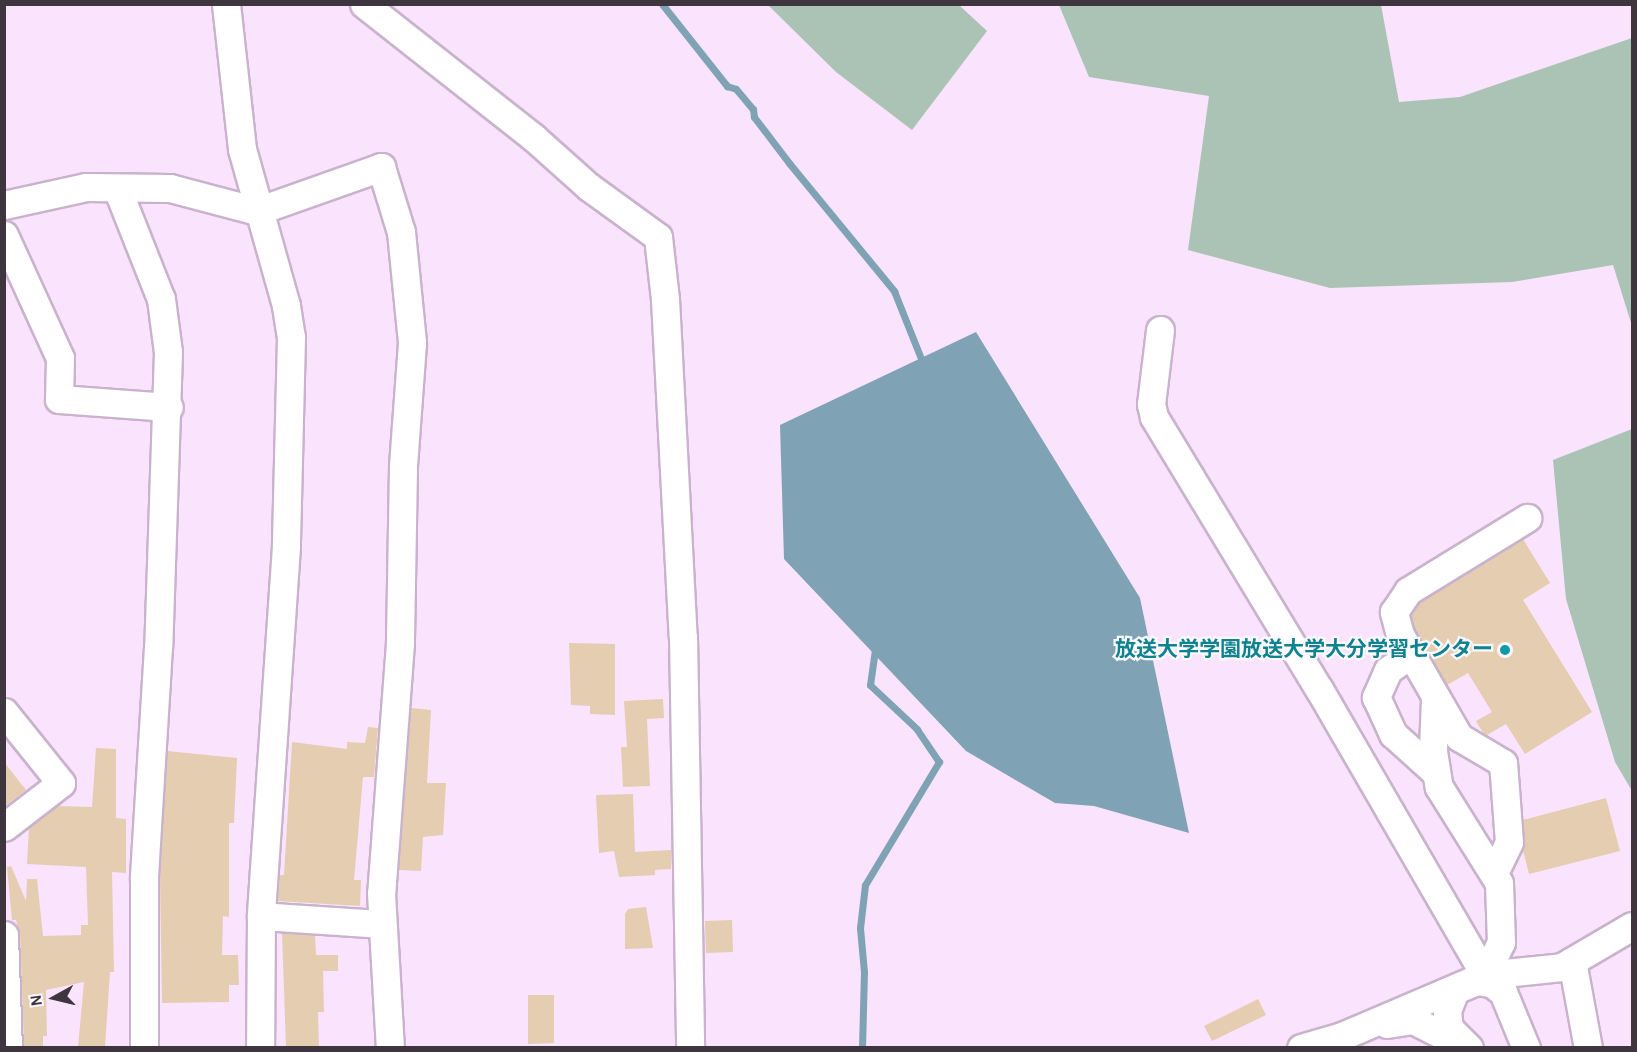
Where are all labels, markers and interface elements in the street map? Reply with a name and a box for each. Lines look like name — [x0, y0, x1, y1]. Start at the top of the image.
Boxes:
place label: 放送大学学園放送大学大分学習センター — [1115, 637, 1493, 663]
marker: 放送大学学園放送大学大分学習センター — [1498, 643, 1512, 657]
north arrow — [24, 968, 84, 1028]
text: N — [27, 994, 45, 1007]

